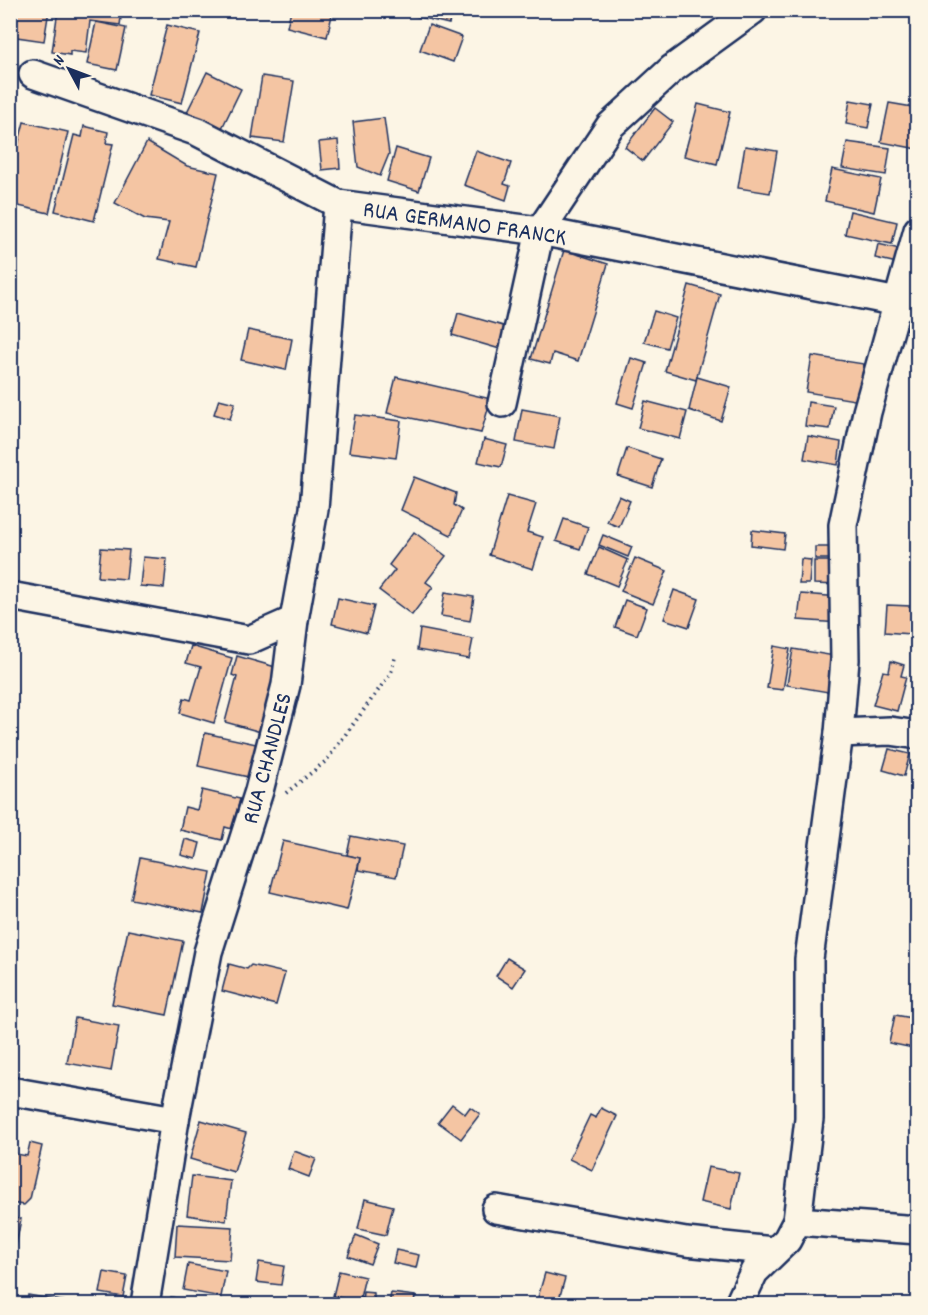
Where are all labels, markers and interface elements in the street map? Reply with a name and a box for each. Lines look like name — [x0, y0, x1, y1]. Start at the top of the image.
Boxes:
north arrow — [39, 39, 99, 99]
text: N — [48, 50, 71, 71]
street label: RUA GERMANO FRANCK — [361, 194, 569, 256]
street label: RUA CHANDLES — [235, 689, 303, 828]

